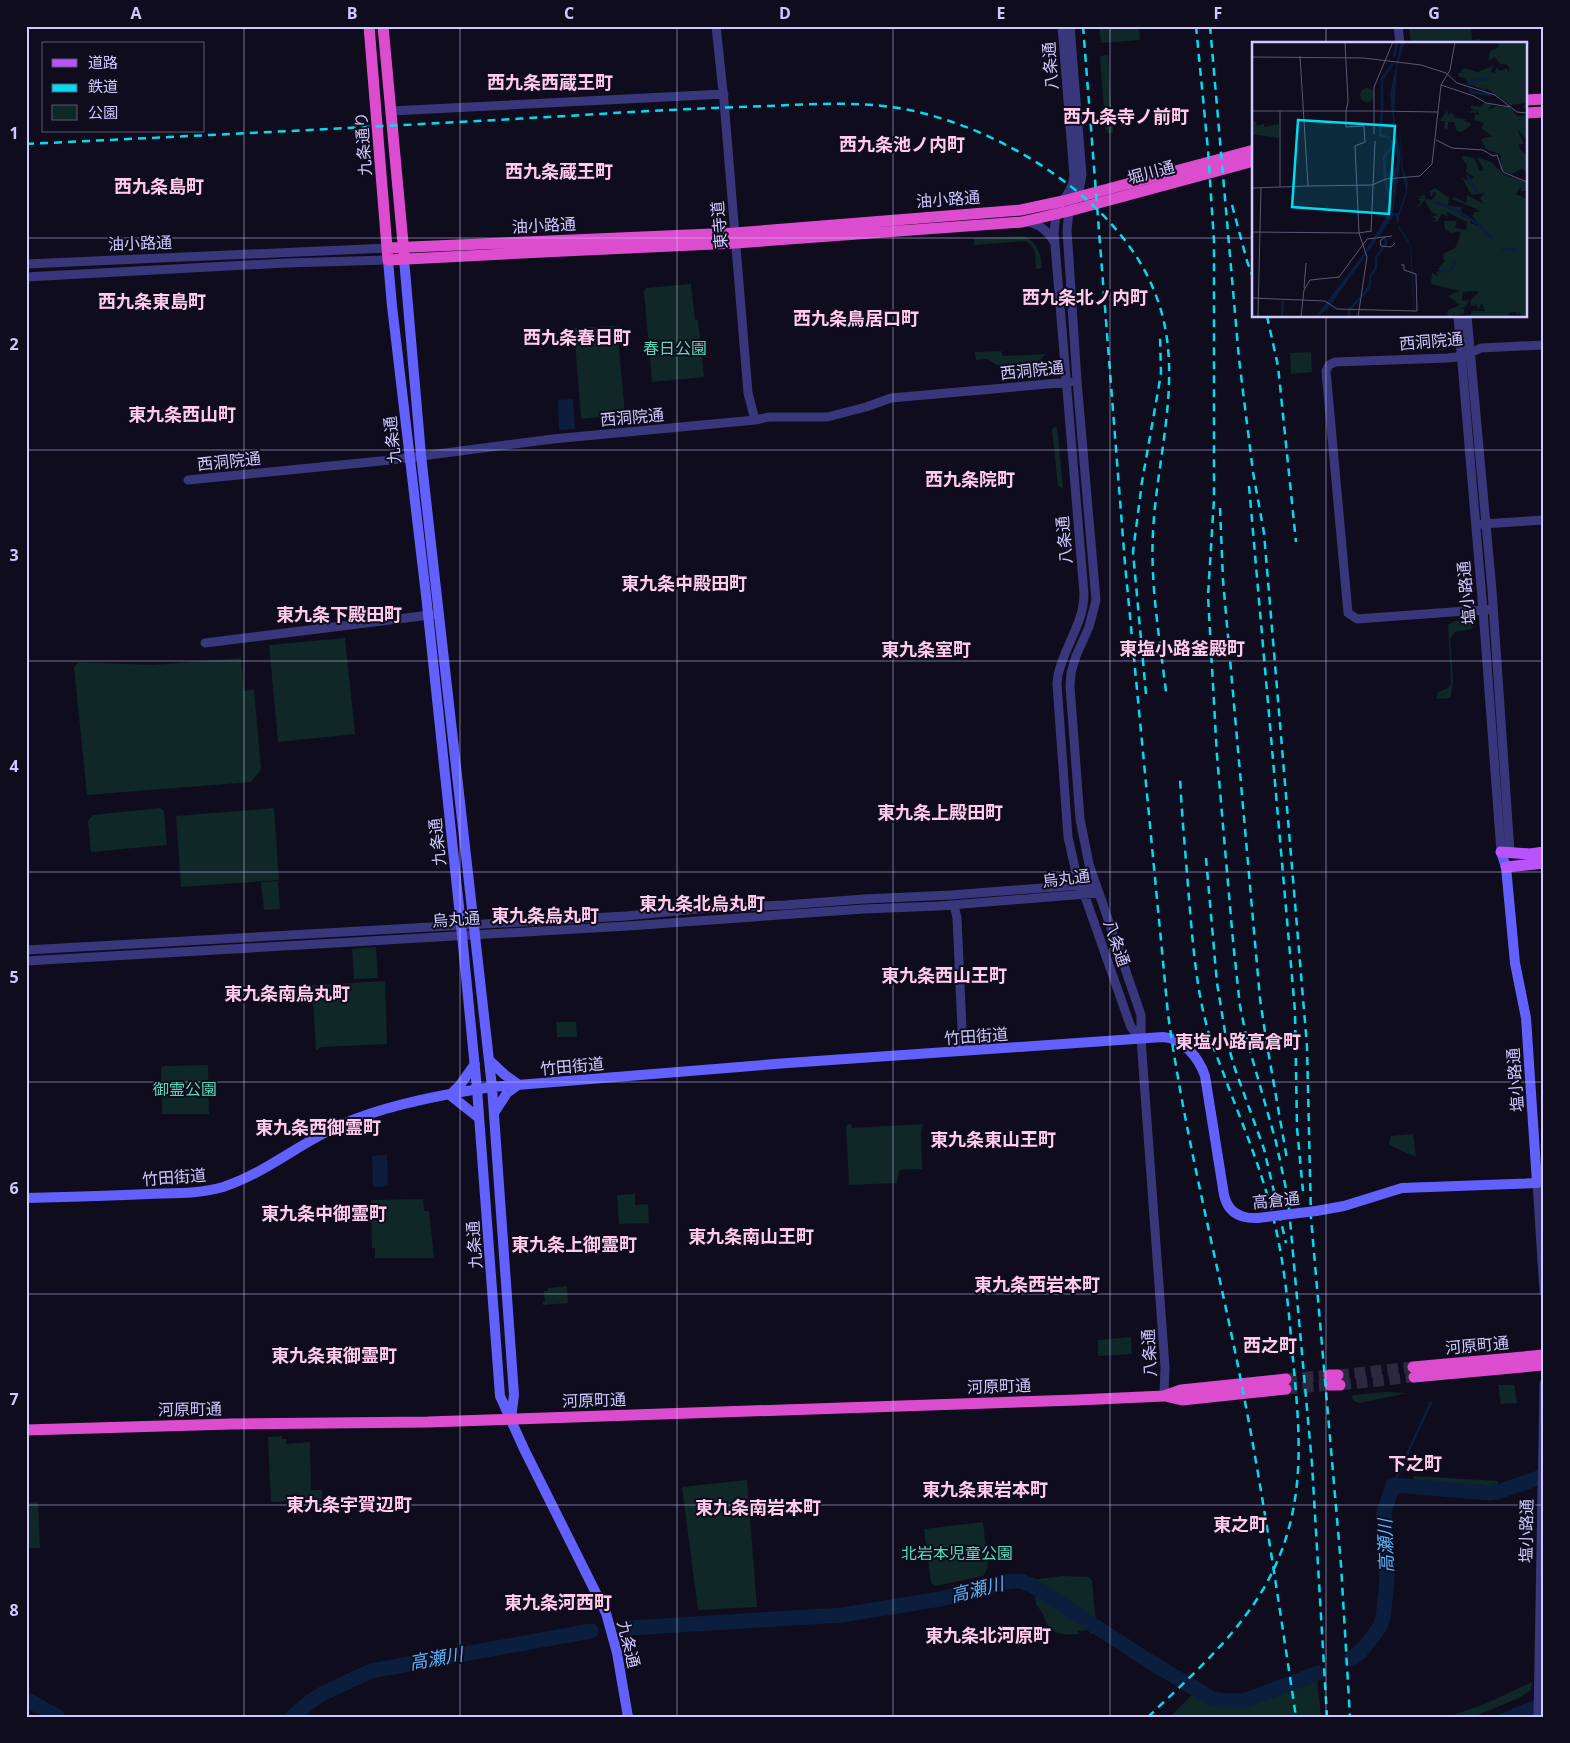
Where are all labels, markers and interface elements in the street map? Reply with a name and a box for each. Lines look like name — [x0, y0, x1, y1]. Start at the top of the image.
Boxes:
text: A — [130, 2, 142, 24]
text: B — [347, 2, 357, 24]
text: C — [564, 2, 574, 24]
text: D — [779, 2, 791, 24]
text: E — [997, 2, 1006, 24]
text: F — [1214, 2, 1222, 24]
text: G — [1428, 2, 1440, 24]
street label: 八条通 — [1037, 41, 1063, 91]
legend — [42, 42, 205, 132]
inset map — [1252, 42, 1528, 318]
text: 道路 — [88, 52, 118, 72]
district label: 西九条西蔵王町 — [487, 70, 613, 94]
text: 鉄道 — [88, 76, 118, 96]
text: 公園 — [88, 102, 118, 122]
district label: 西九条寺ノ前町 — [1063, 104, 1189, 128]
street label: 九条通り — [350, 111, 376, 177]
text: 1 — [9, 122, 19, 144]
district label: 西九条池ノ内町 — [839, 132, 965, 156]
street label: 堀川通 — [1125, 155, 1177, 189]
district label: 西九条蔵王町 — [505, 159, 613, 183]
district label: 西九条島町 — [114, 174, 204, 198]
street label: 油小路通 — [915, 186, 981, 212]
street label: 東寺道 — [706, 200, 732, 250]
street label: 油小路通 — [511, 212, 577, 238]
street label: 油小路通 — [108, 231, 172, 255]
district label: 西九条北ノ内町 — [1022, 285, 1148, 309]
district label: 西九条東島町 — [98, 289, 206, 313]
district label: 西九条鳥居口町 — [793, 306, 919, 330]
district label: 西九条春日町 — [523, 325, 631, 349]
street label: 西洞院通 — [1398, 327, 1464, 355]
text: 2 — [9, 333, 19, 355]
park label: 春日公園 — [643, 337, 707, 359]
street label: 西洞院通 — [999, 356, 1065, 384]
district label: 東九条西山町 — [128, 402, 236, 426]
street label: 西洞院通 — [599, 403, 665, 431]
street label: 九条通 — [379, 415, 405, 465]
street label: 西洞院通 — [196, 447, 262, 475]
district label: 西九条院町 — [925, 467, 1015, 491]
street label: 八条通 — [1051, 515, 1077, 565]
text: 3 — [9, 544, 19, 566]
street label: 塩小路通 — [1452, 560, 1480, 626]
district label: 東九条中殿田町 — [621, 571, 747, 595]
district label: 東九条下殿田町 — [276, 602, 402, 626]
district label: 東塩小路釜殿町 — [1119, 636, 1245, 660]
district label: 東九条室町 — [881, 637, 971, 661]
text: 4 — [9, 755, 19, 777]
district label: 東九条上殿田町 — [877, 800, 1003, 824]
street label: 九条通 — [424, 817, 450, 867]
street label: 烏丸通 — [1041, 864, 1091, 892]
district label: 東九条北烏丸町 — [639, 891, 765, 915]
district label: 東九条烏丸町 — [491, 903, 599, 927]
street label: 烏丸通 — [431, 906, 481, 932]
street label: 八条通 — [1099, 917, 1135, 969]
district label: 東九条西山王町 — [881, 963, 1007, 987]
text: 5 — [9, 966, 19, 988]
district label: 東九条南烏丸町 — [224, 981, 350, 1005]
street label: 竹田街道 — [943, 1023, 1009, 1049]
district label: 東塩小路高倉町 — [1175, 1029, 1301, 1053]
street label: 塩小路通 — [1502, 1047, 1528, 1113]
street label: 竹田街道 — [539, 1052, 605, 1080]
park label: 御霊公園 — [153, 1078, 217, 1100]
district label: 東九条西御霊町 — [255, 1115, 381, 1139]
district label: 東九条東山王町 — [930, 1127, 1056, 1151]
street label: 竹田街道 — [141, 1164, 207, 1190]
text: 6 — [9, 1177, 19, 1199]
street label: 高倉通 — [1251, 1187, 1301, 1213]
district label: 東九条中御霊町 — [261, 1201, 387, 1225]
street label: 九条通 — [461, 1220, 487, 1270]
district label: 東九条南山王町 — [688, 1224, 814, 1248]
district label: 東九条上御霊町 — [511, 1232, 637, 1256]
district label: 東九条西岩本町 — [974, 1272, 1100, 1296]
street label: 八条通 — [1137, 1328, 1161, 1378]
street label: 河原町通 — [1444, 1331, 1510, 1359]
district label: 西之町 — [1243, 1333, 1297, 1357]
district label: 東九条東御霊町 — [271, 1343, 397, 1367]
street label: 河原町通 — [967, 1374, 1031, 1398]
text: 7 — [9, 1388, 19, 1410]
street label: 河原町通 — [562, 1388, 626, 1412]
street label: 河原町通 — [158, 1397, 222, 1421]
district label: 下之町 — [1388, 1451, 1442, 1475]
district label: 東九条東岩本町 — [922, 1477, 1048, 1501]
district label: 東九条宇賀辺町 — [286, 1492, 412, 1516]
district label: 東九条南岩本町 — [695, 1495, 821, 1519]
street label: 塩小路通 — [1514, 1499, 1538, 1563]
district label: 東之町 — [1213, 1512, 1267, 1536]
water label: 高瀬川 — [1372, 1517, 1398, 1573]
park label: 北岩本児童公園 — [901, 1542, 1013, 1564]
water label: 高瀬川 — [948, 1570, 1008, 1607]
district label: 東九条河西町 — [504, 1590, 612, 1614]
text: 8 — [9, 1599, 19, 1621]
street label: 九条通 — [613, 1618, 645, 1670]
district label: 東九条北河原町 — [925, 1623, 1051, 1647]
water label: 高瀬川 — [407, 1641, 466, 1675]

